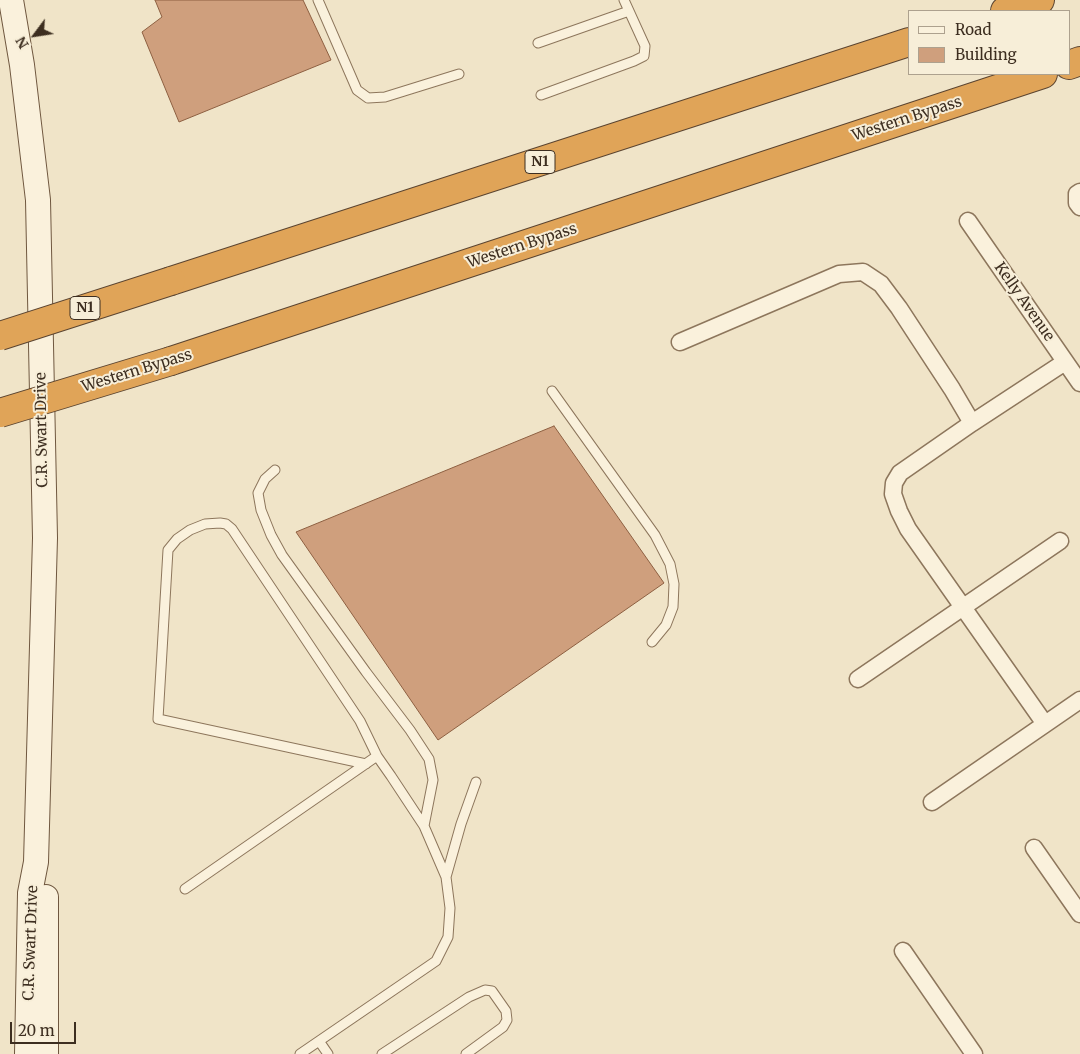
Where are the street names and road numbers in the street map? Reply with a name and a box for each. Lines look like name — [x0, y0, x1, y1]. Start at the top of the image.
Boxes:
street label: Western Bypass — [850, 93, 964, 145]
road number: N1 — [525, 150, 555, 173]
street label: Western Bypass — [465, 220, 579, 272]
street label: Kelly Avenue — [990, 259, 1058, 345]
road number: N1 — [70, 296, 100, 320]
street label: Western Bypass — [80, 346, 194, 396]
street label: C.R. Swart Drive — [32, 372, 52, 488]
street label: C.R. Swart Drive — [20, 885, 42, 1001]

